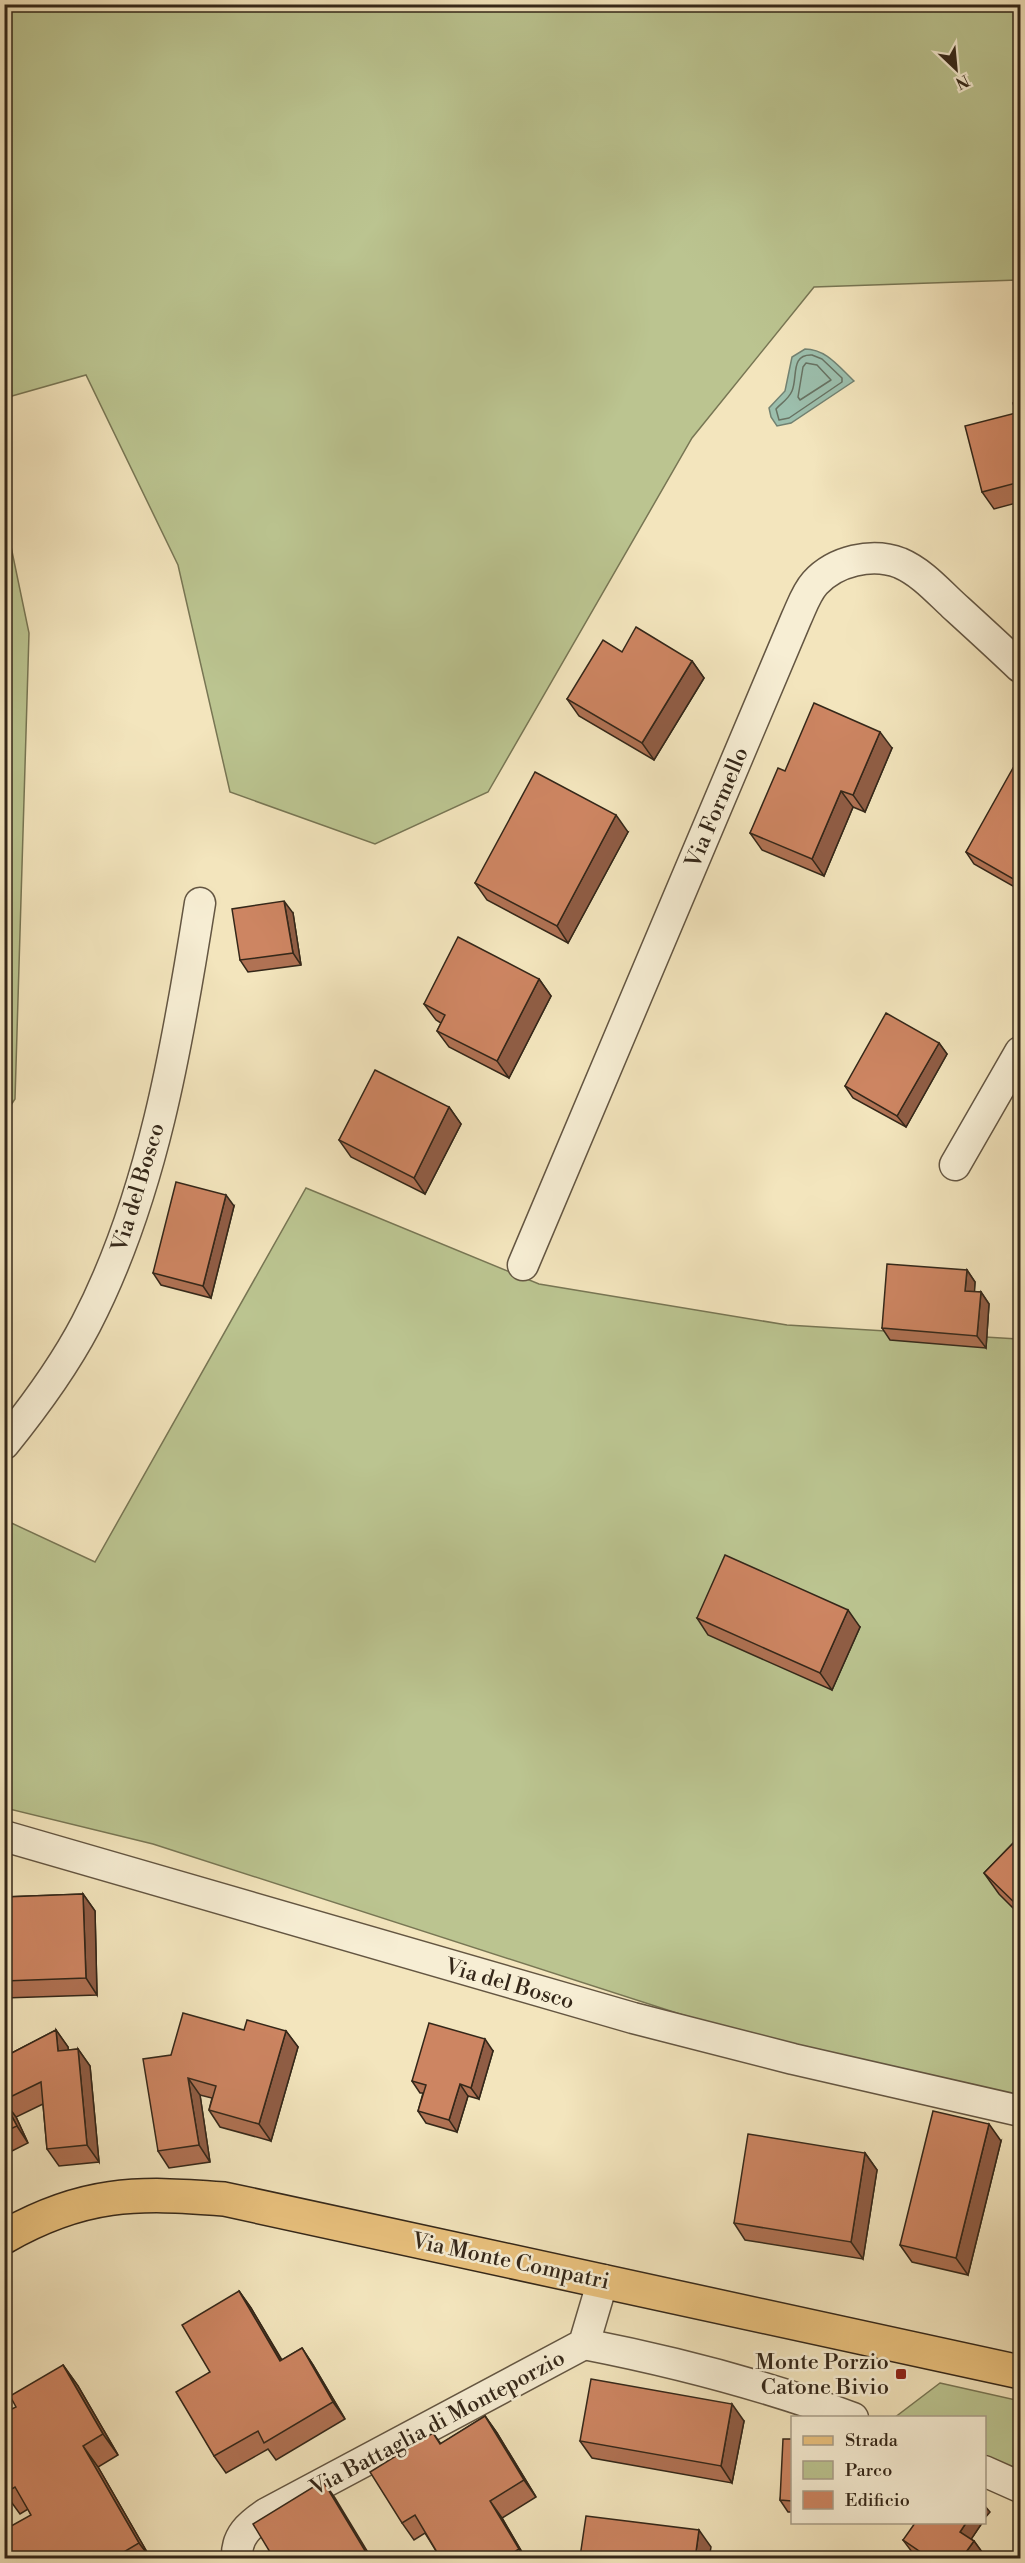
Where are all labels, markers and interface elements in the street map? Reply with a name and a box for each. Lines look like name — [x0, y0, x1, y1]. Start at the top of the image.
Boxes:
north arrow — [926, 39, 986, 99]
text: N — [952, 70, 972, 93]
street label: Via Formello — [679, 743, 755, 873]
street label: Via del Bosco — [106, 1120, 171, 1256]
street label: Via del Bosco — [441, 1953, 577, 2016]
street label: Via Monte Compatri — [409, 2227, 612, 2296]
street label: Via Battaglia di Monteporzio — [305, 2345, 570, 2503]
place label: Monte Porzio Catone Bivio — [755, 2349, 889, 2401]
marker: Monte Porzio Catone Bivio — [894, 2367, 908, 2381]
legend — [791, 2416, 986, 2524]
text: Strada — [845, 2429, 899, 2452]
text: Parco — [845, 2459, 892, 2482]
text: Edificio — [845, 2489, 910, 2512]

